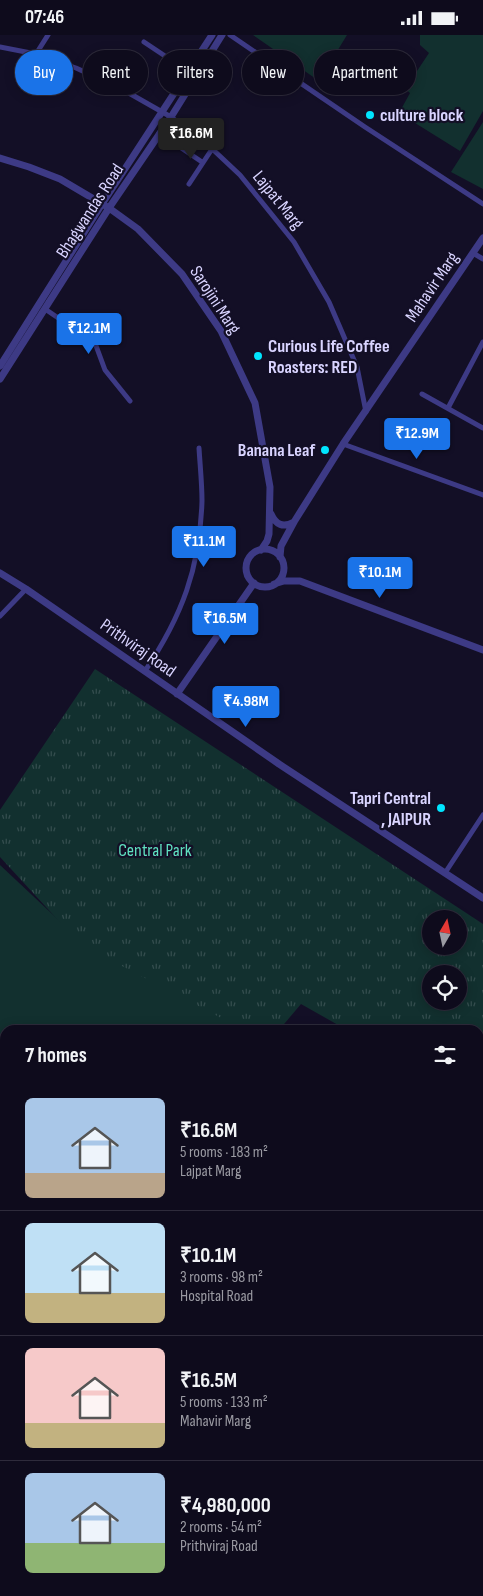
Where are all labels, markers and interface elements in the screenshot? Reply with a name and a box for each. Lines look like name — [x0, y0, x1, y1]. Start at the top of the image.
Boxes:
text: 07:46 — [25, 6, 64, 29]
chip: Buy — [15, 50, 73, 95]
chip: Rent — [83, 50, 148, 95]
chip: Filters — [158, 50, 232, 95]
chip: New — [242, 50, 304, 95]
chip: Apartment — [314, 50, 416, 95]
place label: culture block — [380, 105, 464, 126]
marker: culture block — [364, 109, 376, 121]
pin: ₹16.6M — [150, 117, 232, 160]
text: ₹16.6M — [169, 124, 213, 143]
street label: Bhagwandas Road — [52, 160, 128, 262]
street label: Lajpat Marg — [248, 167, 308, 233]
street label: Mahavir Marg — [401, 248, 463, 326]
street label: Sarojini Marg — [185, 262, 245, 338]
pin: ₹12.1M — [48, 313, 130, 355]
text: ₹12.1M — [68, 319, 110, 338]
place label: Curious Life Coffee Roasters: RED — [268, 336, 390, 378]
marker: Curious Life Coffee Roasters: RED — [252, 350, 264, 362]
pin: ₹12.9M — [376, 417, 458, 460]
text: ₹12.9M — [395, 424, 439, 443]
place label: Banana Leaf — [238, 440, 315, 461]
marker: Banana Leaf — [319, 444, 331, 456]
pin: ₹11.1M — [163, 525, 245, 568]
text: ₹11.1M — [183, 532, 225, 551]
pin: ₹10.1M — [339, 557, 421, 599]
text: ₹10.1M — [359, 563, 401, 582]
pin: ₹16.5M — [184, 603, 266, 645]
text: ₹16.5M — [203, 609, 247, 628]
street label: Prithviraj Road — [96, 614, 180, 682]
pin: ₹4.98M — [205, 685, 287, 728]
text: ₹4.98M — [223, 692, 269, 711]
place label: Tapri Central , JAIPUR — [350, 788, 431, 830]
marker: Tapri Central , JAIPUR — [435, 802, 447, 814]
park label: Central Park — [118, 840, 192, 861]
north arrow — [422, 910, 468, 955]
map controls — [422, 910, 467, 1010]
button: locate — [422, 965, 467, 1010]
icon: filters — [431, 1041, 459, 1069]
text: 7 homes — [25, 1043, 87, 1068]
icon: home — [65, 1118, 125, 1178]
text: ₹16.6M — [180, 1118, 237, 1143]
text: 5 rooms · 183 m² — [180, 1143, 268, 1162]
text: Lajpat Marg — [180, 1162, 241, 1181]
icon: home — [65, 1243, 125, 1303]
text: ₹10.1M — [180, 1243, 236, 1268]
text: 3 rooms · 98 m² — [180, 1268, 263, 1287]
text: Hospital Road — [180, 1287, 253, 1306]
icon: home — [65, 1368, 125, 1428]
text: ₹16.5M — [180, 1368, 237, 1393]
text: 5 rooms · 133 m² — [180, 1393, 268, 1412]
text: Mahavir Marg — [180, 1412, 251, 1431]
icon: home — [65, 1493, 125, 1553]
text: ₹4,980,000 — [180, 1493, 271, 1518]
text: 2 rooms · 54 m² — [180, 1518, 262, 1537]
text: Prithviraj Road — [180, 1537, 258, 1556]

